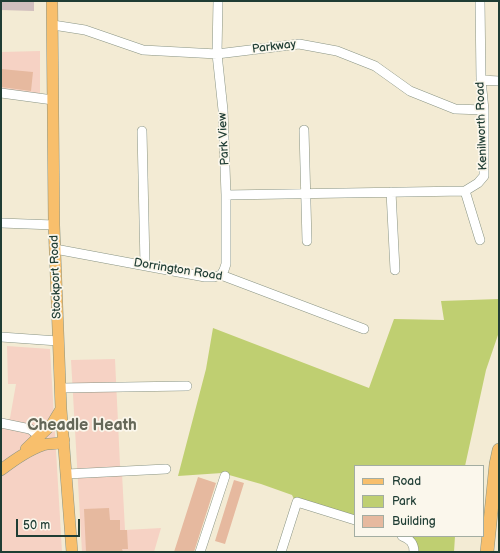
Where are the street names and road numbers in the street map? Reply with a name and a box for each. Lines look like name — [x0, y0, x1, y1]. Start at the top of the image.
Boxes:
street label: Parkway — [251, 37, 297, 57]
street label: Kenilworth Road — [473, 81, 491, 171]
street label: Park View — [215, 112, 233, 166]
street label: Stockport Road — [47, 235, 65, 319]
street label: Dorrington Road — [133, 256, 223, 284]

